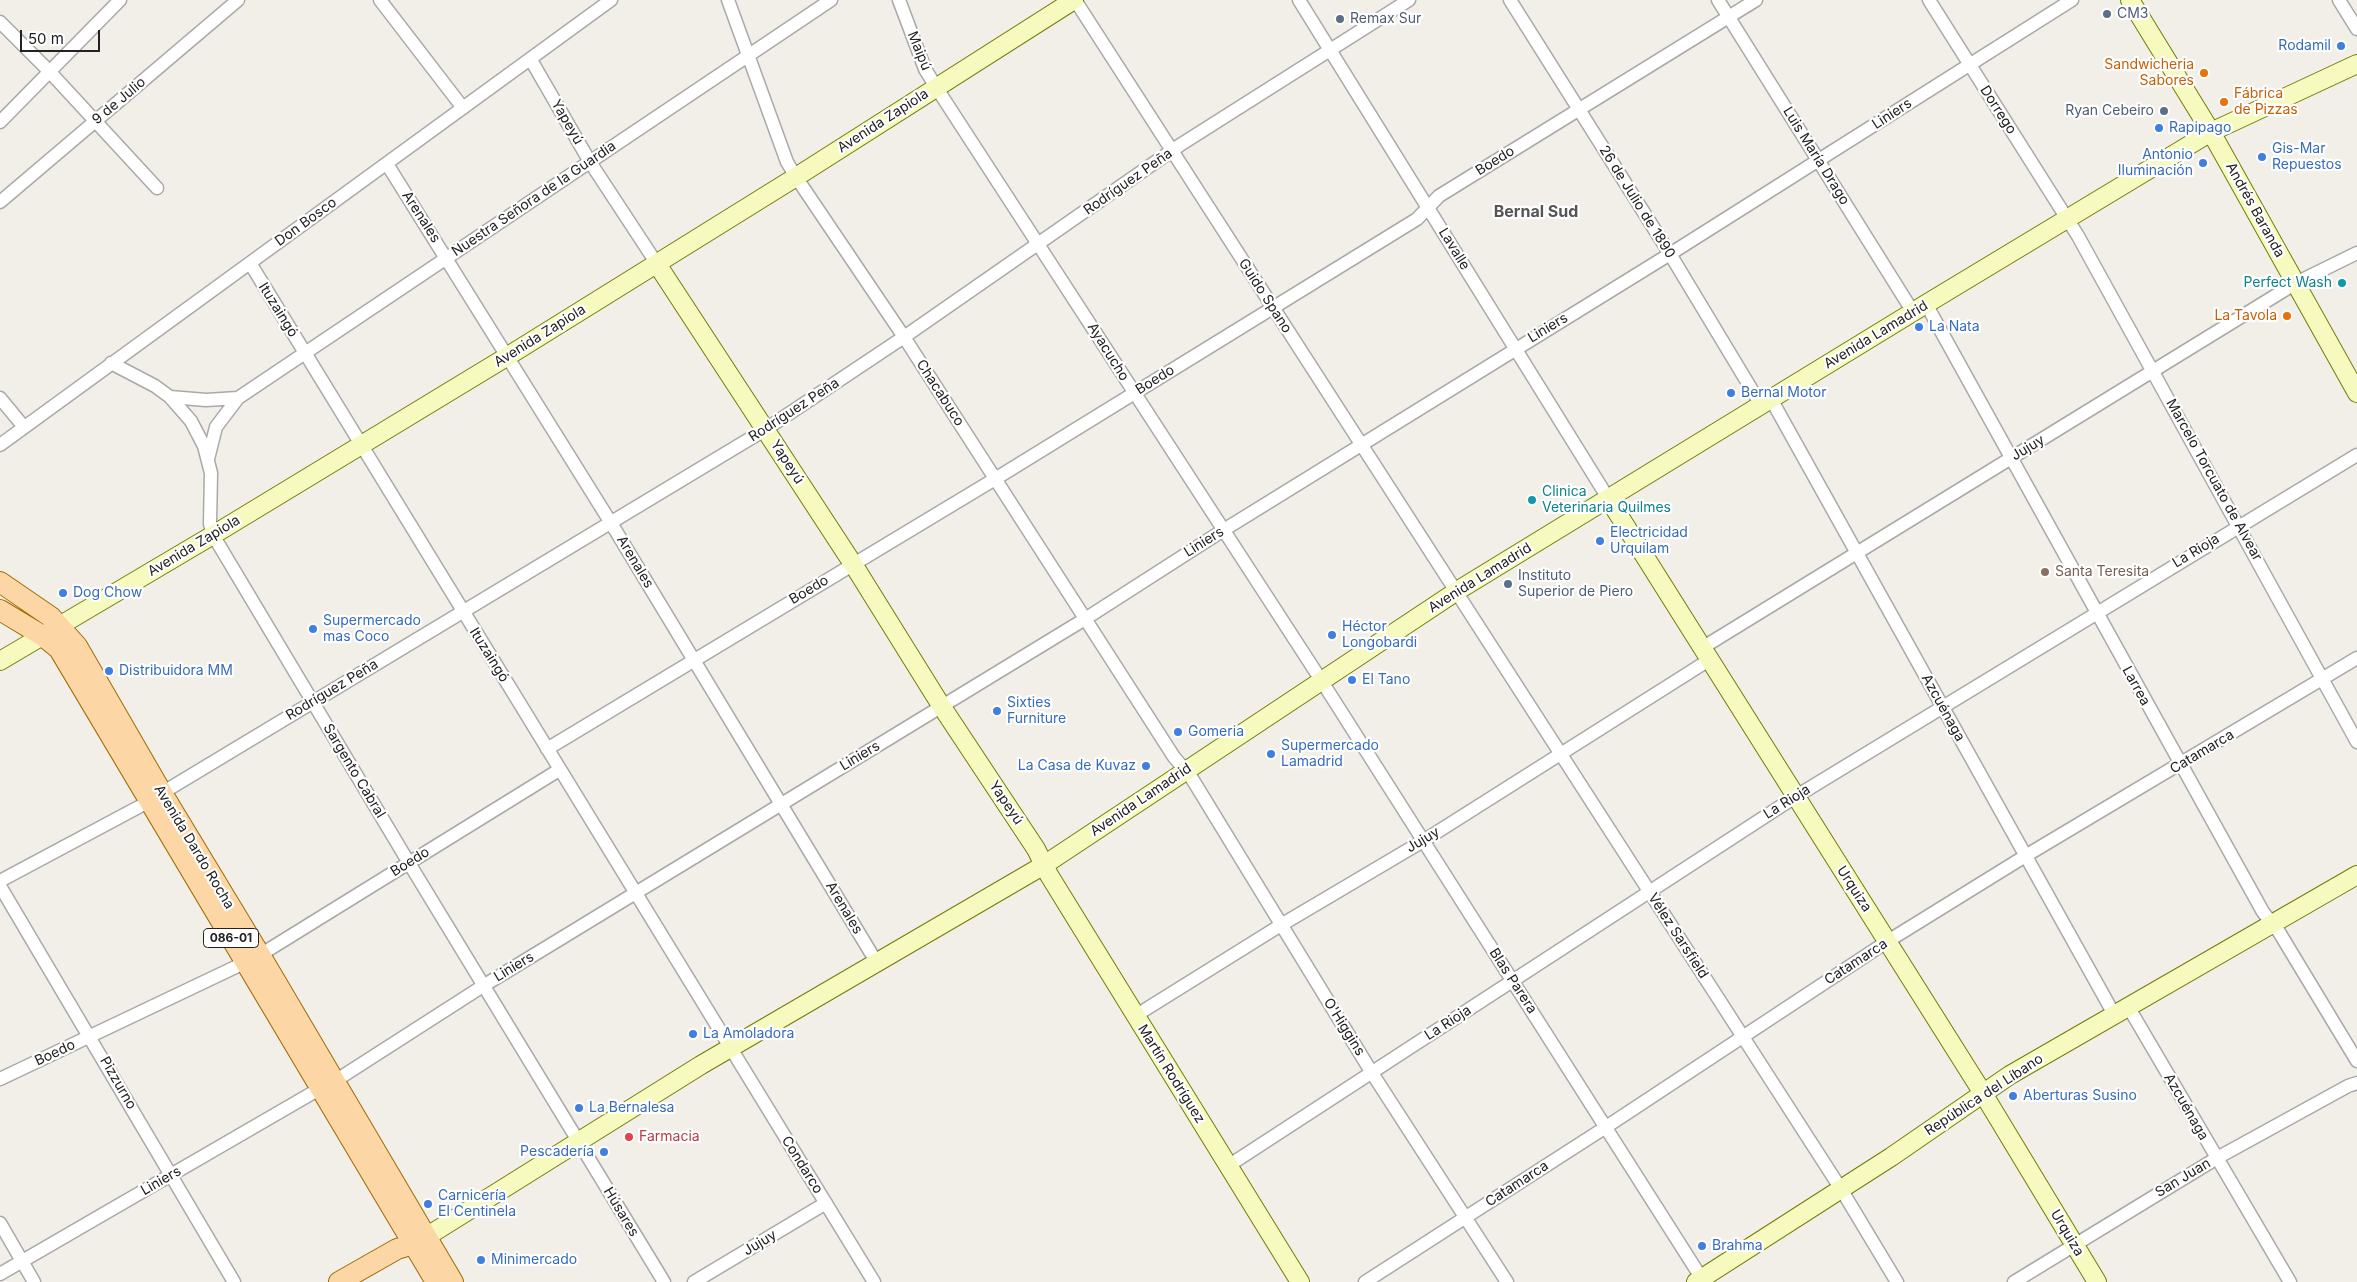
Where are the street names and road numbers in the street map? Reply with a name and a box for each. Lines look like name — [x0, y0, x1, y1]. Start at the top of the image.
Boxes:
street label: Maipú — [904, 29, 934, 73]
street label: 9 de Julio — [89, 74, 149, 128]
street label: Dorrego — [1976, 83, 2020, 137]
street label: Avenida Zapiola — [834, 85, 932, 157]
street label: Liniers — [1869, 95, 1915, 133]
street label: Yapeyú — [547, 97, 587, 147]
street label: Luis María Drago — [1779, 104, 1853, 208]
street label: Nuestra Señora de la Guardia — [449, 138, 619, 260]
street label: Boedo — [1472, 143, 1518, 179]
street label: 26 de Julio de 1890 — [1595, 143, 1679, 261]
street label: Rodríguez Peña — [1080, 145, 1176, 219]
street label: Andrés Baranda — [2222, 160, 2288, 260]
street label: Arenales — [398, 188, 444, 246]
street label: Don Bosco — [272, 194, 340, 250]
street label: Lavalle — [1435, 225, 1473, 273]
street label: Guido Spano — [1235, 256, 1295, 336]
street label: Ituzaingó — [255, 280, 301, 340]
street label: Avenida Lamadrid — [1821, 297, 1931, 373]
street label: Avenida Zapiola — [491, 301, 589, 371]
street label: Liniers — [1525, 310, 1571, 346]
street label: Ayacucho — [1084, 320, 1132, 384]
street label: Chacabuco — [912, 357, 968, 429]
street label: Boedo — [1132, 362, 1178, 398]
street label: Rodríguez Peña — [746, 375, 842, 445]
street label: Marcelo Torcuato de Alvear — [2162, 396, 2266, 564]
street label: Jujuy — [2008, 432, 2048, 464]
street label: Yapeyú — [767, 437, 807, 487]
street label: Avenida Zapiola — [145, 512, 243, 580]
street label: Liniers — [1181, 523, 1227, 561]
street label: La Rioja — [2169, 530, 2223, 572]
street label: Arenales — [613, 533, 657, 591]
street label: Avenida Lamadrid — [1425, 539, 1535, 617]
street label: Boedo — [786, 572, 832, 608]
street label: Ituzaingó — [466, 625, 512, 685]
street label: Rodríguez Peña — [283, 656, 381, 724]
street label: Larrea — [2118, 663, 2154, 709]
street label: Azcuénaga — [1918, 671, 1968, 745]
street label: Sargento Cabral — [319, 721, 389, 821]
street label: Catamarca — [2167, 726, 2237, 778]
street label: Liniers — [837, 738, 883, 774]
street label: Avenida Lamadrid — [1087, 760, 1195, 840]
street label: Yapeyú — [985, 778, 1027, 828]
street label: La Rioja — [1761, 781, 1813, 823]
street label: Avenida Dardo Rocha — [150, 782, 238, 912]
street label: Jujuy — [1403, 824, 1443, 856]
street label: Boedo — [387, 844, 433, 880]
street label: Urquiza — [1833, 863, 1875, 915]
street label: Arenales — [822, 879, 866, 937]
street label: Vélez Sarsfield — [1644, 890, 1712, 982]
road number: 086-01 — [204, 928, 258, 948]
street label: Catamarca — [1821, 935, 1891, 989]
street label: Blas Parera — [1486, 945, 1540, 1017]
street label: Liniers — [491, 949, 537, 985]
street label: O'Higgins — [1320, 995, 1368, 1059]
street label: La Rioja — [1422, 1002, 1474, 1044]
street label: Martín Rodríguez — [1134, 1021, 1208, 1127]
street label: Boedo — [32, 1036, 78, 1070]
street label: República del Líbano — [1922, 1050, 2046, 1140]
street label: Pizzurno — [96, 1054, 140, 1112]
street label: Azcuénaga — [2160, 1071, 2212, 1143]
street label: Condarco — [778, 1133, 826, 1197]
street label: San Juan — [2152, 1155, 2214, 1201]
street label: Catamarca — [1482, 1157, 1552, 1211]
street label: Liniers — [138, 1163, 184, 1199]
street label: Húsares — [600, 1184, 642, 1240]
street label: Urquiza — [2047, 1207, 2087, 1259]
street label: Jujuy — [740, 1227, 780, 1259]

